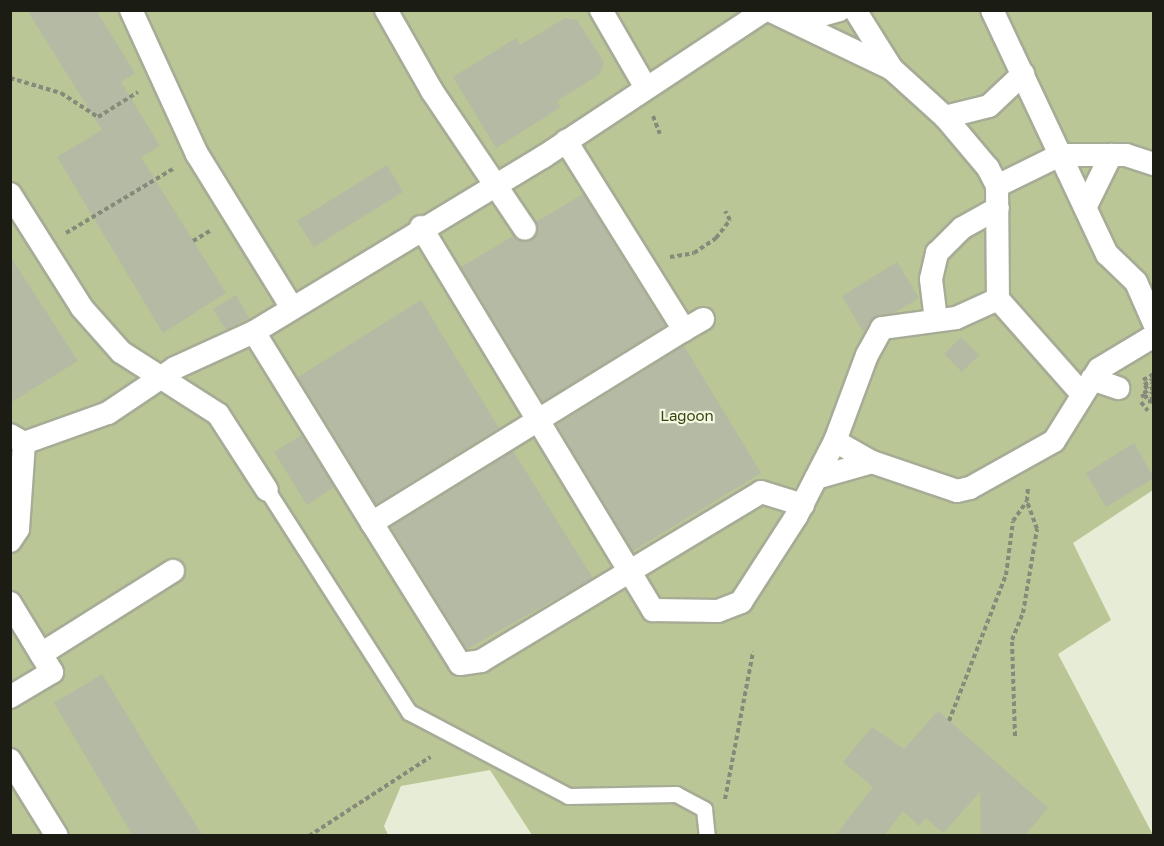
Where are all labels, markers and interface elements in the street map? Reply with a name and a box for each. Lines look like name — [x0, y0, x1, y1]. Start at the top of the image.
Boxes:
park label: Lagoon — [660, 407, 714, 425]

